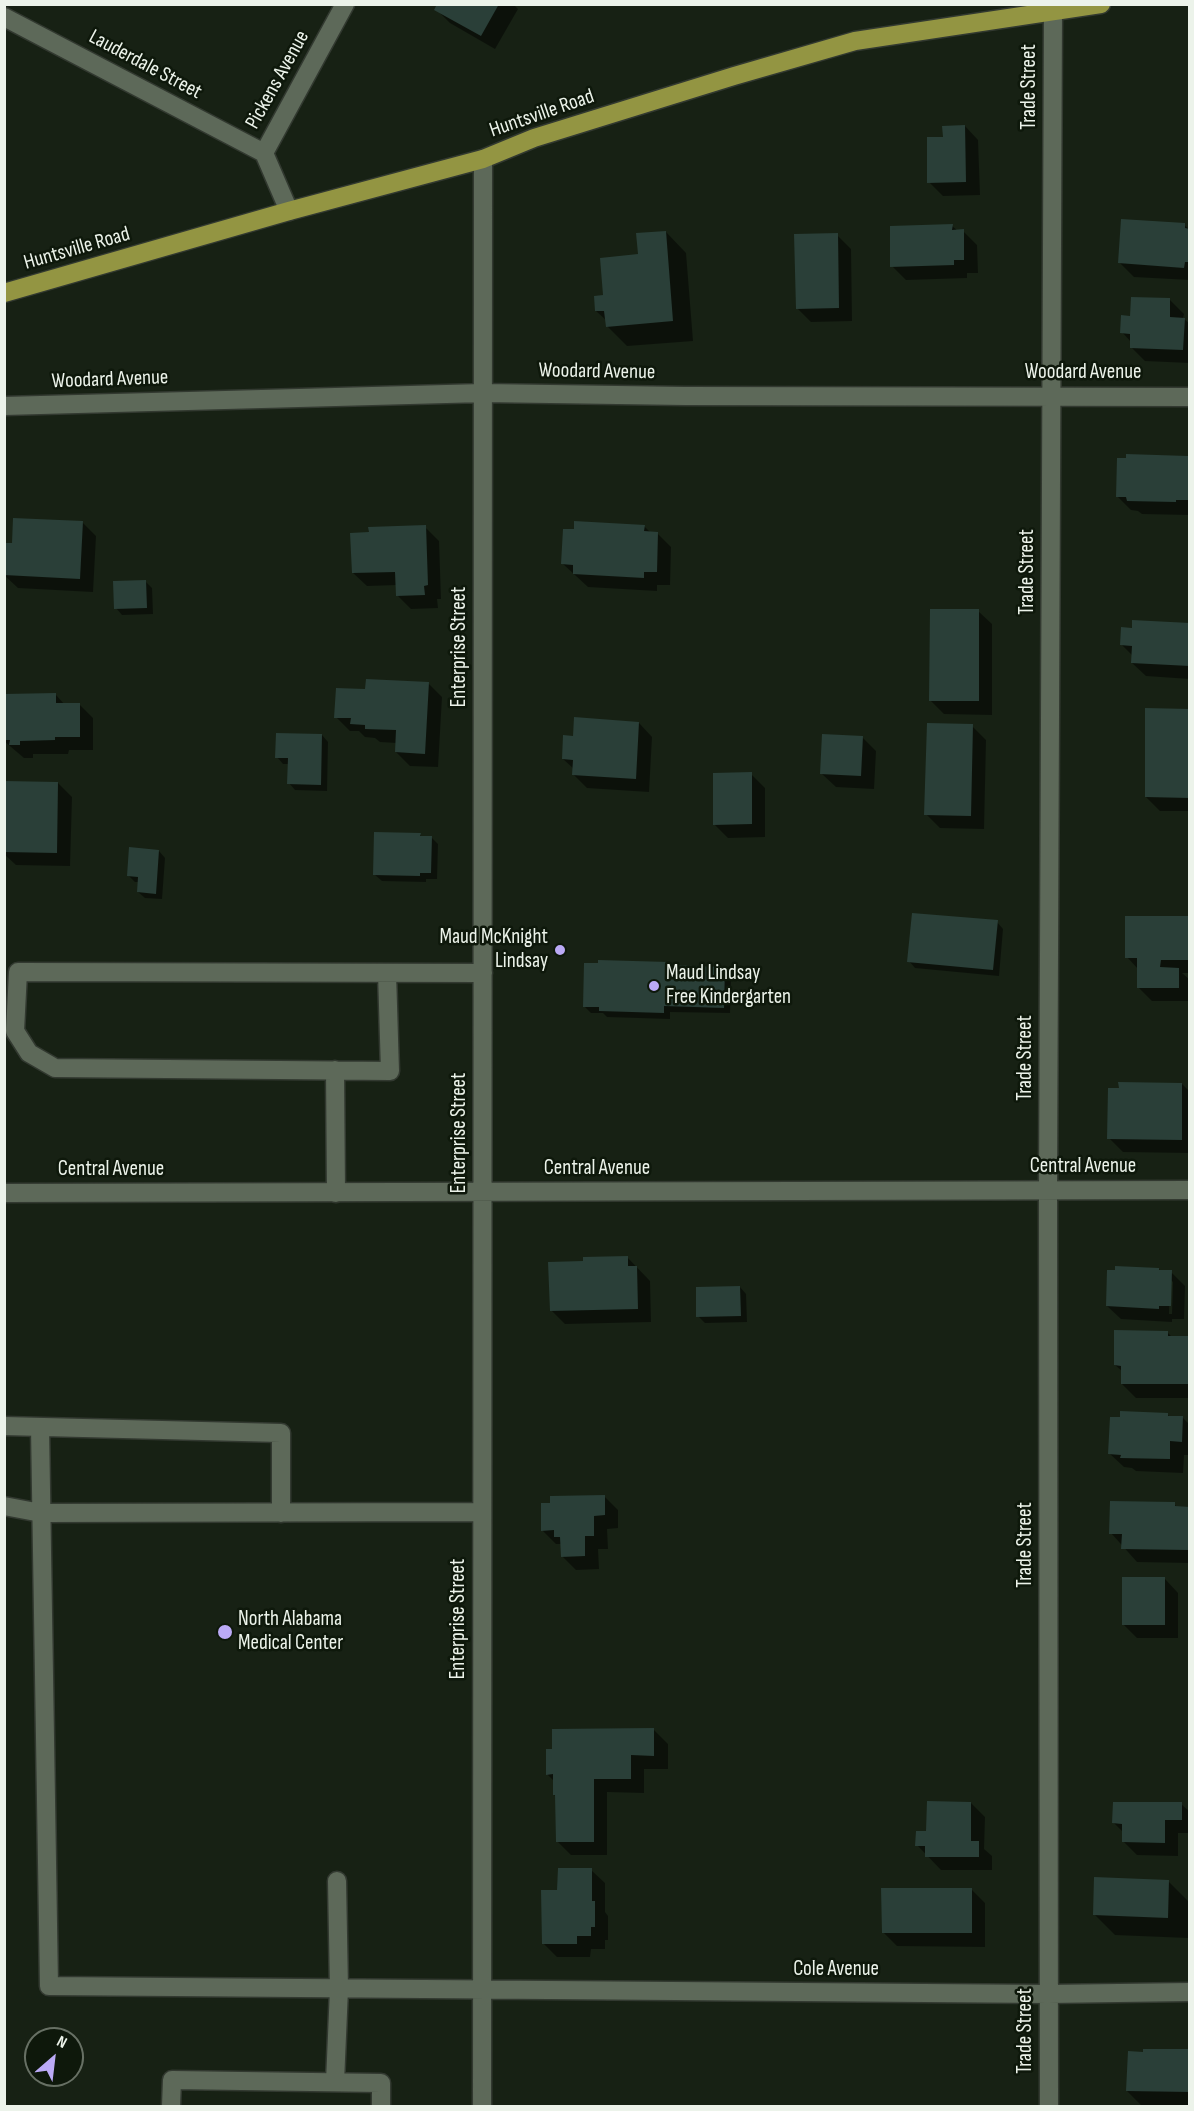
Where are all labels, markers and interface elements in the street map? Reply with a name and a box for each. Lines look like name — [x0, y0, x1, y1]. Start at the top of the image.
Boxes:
street label: Lauderdale Street — [84, 25, 206, 105]
street label: Pickens Avenue — [241, 26, 315, 134]
street label: Trade Street — [1017, 44, 1043, 130]
street label: Huntsville Road — [486, 84, 598, 144]
street label: Huntsville Road — [21, 222, 133, 276]
street label: Woodard Avenue — [538, 358, 656, 386]
street label: Woodard Avenue — [1025, 360, 1141, 386]
street label: Woodard Avenue — [51, 365, 169, 395]
street label: Trade Street — [1015, 529, 1041, 615]
street label: Enterprise Street — [447, 587, 473, 707]
place label: Maud McKnight Lindsay — [439, 925, 548, 975]
marker: Maud McKnight Lindsay — [553, 943, 567, 957]
place label: Maud Lindsay Free Kindergarten — [666, 961, 791, 1011]
marker: Maud Lindsay Free Kindergarten — [647, 979, 661, 993]
street label: Trade Street — [1013, 1015, 1039, 1101]
street label: Enterprise Street — [447, 1073, 473, 1193]
street label: Central Avenue — [1030, 1154, 1136, 1180]
street label: Central Avenue — [544, 1156, 650, 1182]
street label: Central Avenue — [58, 1157, 164, 1183]
street label: Trade Street — [1013, 1502, 1039, 1588]
street label: Enterprise Street — [446, 1559, 472, 1679]
place label: North Alabama Medical Center — [238, 1607, 343, 1657]
marker: North Alabama Medical Center — [216, 1623, 234, 1641]
street label: Cole Avenue — [793, 1957, 879, 1983]
street label: Trade Street — [1013, 1988, 1039, 2074]
north arrow — [24, 2027, 84, 2087]
text: N — [54, 2032, 70, 2053]

